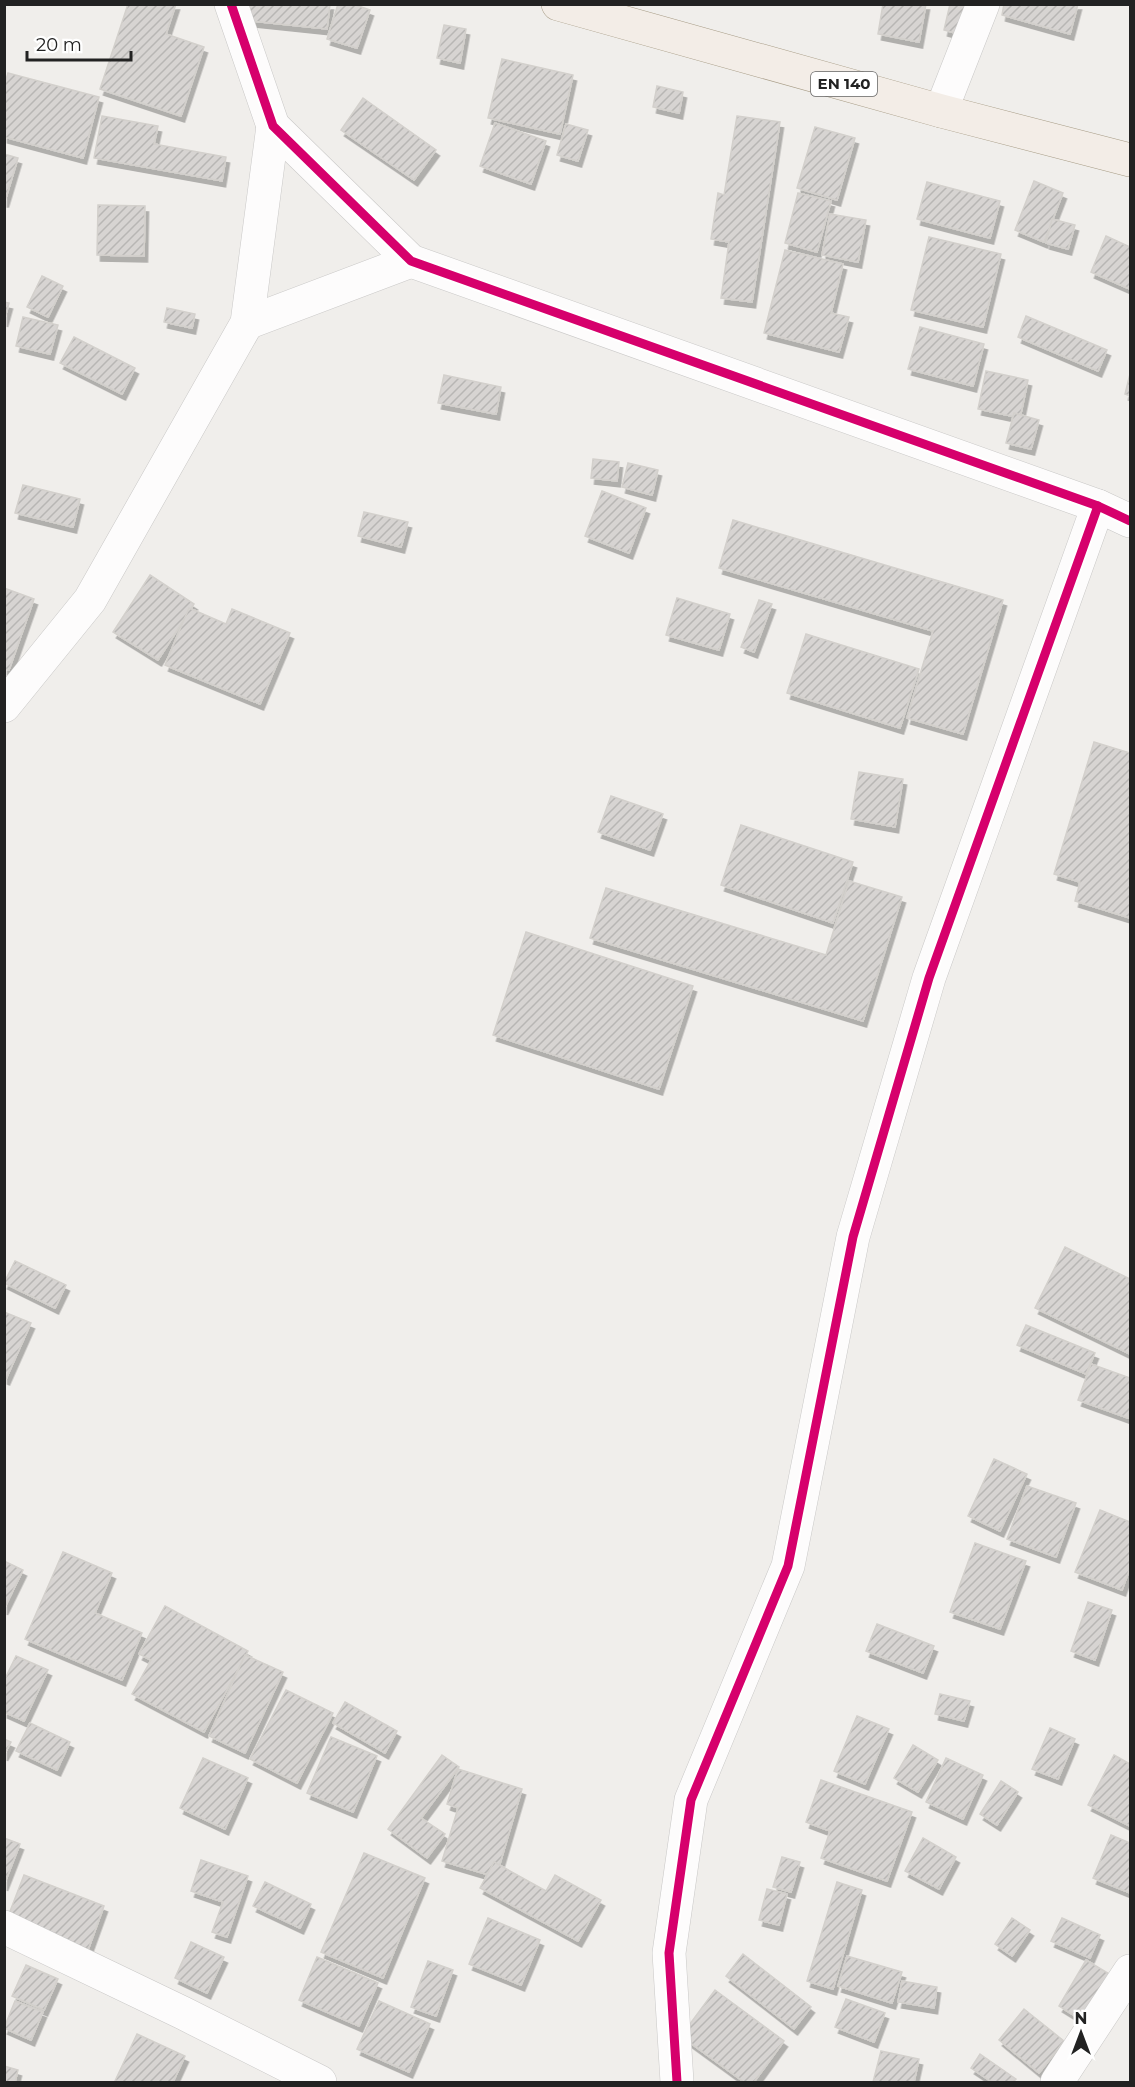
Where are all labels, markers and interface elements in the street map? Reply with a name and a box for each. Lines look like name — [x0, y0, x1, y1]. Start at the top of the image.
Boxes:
scale bar — [27, 24, 130, 62]
text: 20 m — [36, 34, 82, 56]
road number: EN 140 — [811, 72, 877, 96]
north arrow — [1051, 2003, 1111, 2063]
text: N — [1075, 2009, 1087, 2028]

